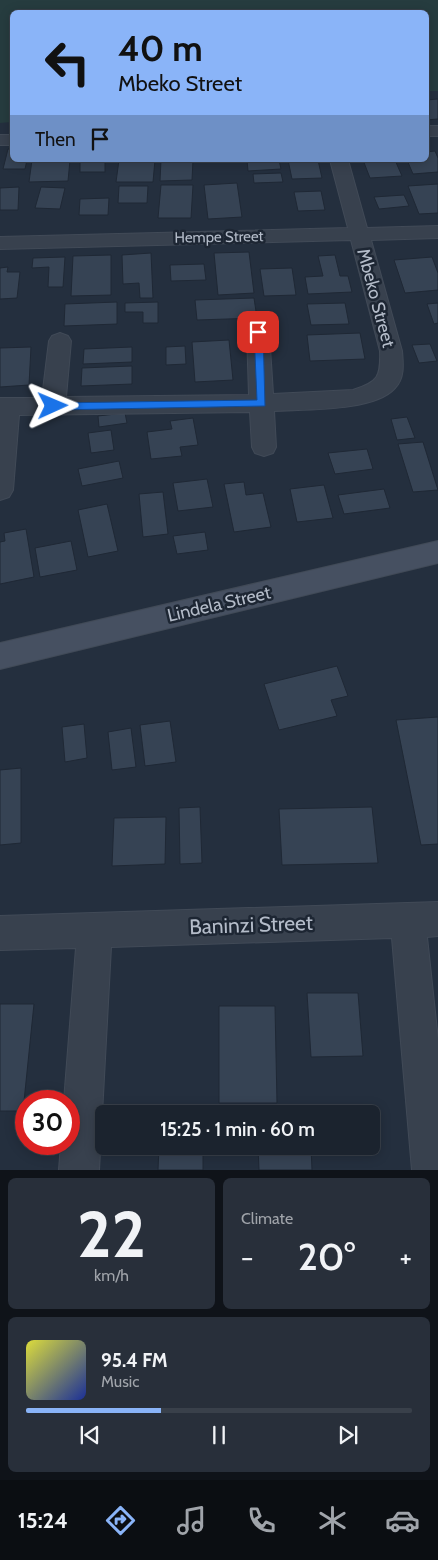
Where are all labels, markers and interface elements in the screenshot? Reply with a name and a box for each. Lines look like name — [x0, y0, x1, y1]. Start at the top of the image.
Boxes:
text: 40 m — [118, 27, 203, 70]
icon: left — [35, 30, 100, 95]
text: Mbeko Street — [118, 70, 242, 97]
icon: arrive — [86, 125, 114, 153]
text: Then — [35, 128, 76, 151]
street label: Hempe Street — [174, 227, 264, 247]
street label: Mbeko Street — [352, 246, 400, 350]
pin — [237, 311, 279, 353]
icon: arrive — [244, 318, 272, 346]
position arrow — [26, 379, 78, 431]
street label: Lindela Street — [165, 581, 273, 627]
street label: Baninzi Street — [189, 910, 313, 939]
speed limit sign: 30 — [15, 1090, 80, 1155]
text: 15:25 · 1 min · 60 m — [160, 1118, 315, 1141]
text: 22 — [77, 1194, 146, 1273]
text: Climate — [241, 1209, 293, 1228]
text: 20° — [298, 1233, 355, 1280]
text: − — [241, 1240, 253, 1274]
text: + — [400, 1240, 412, 1274]
text: km/h — [94, 1266, 129, 1285]
text: 95.4 FM — [101, 1349, 168, 1372]
text: Music — [101, 1372, 139, 1391]
icon: previous — [76, 1421, 104, 1449]
icon: pause — [205, 1421, 233, 1449]
icon: next — [334, 1421, 362, 1449]
icon: directions — [103, 1503, 138, 1538]
icon: music — [174, 1503, 209, 1538]
icon: phone — [244, 1503, 279, 1538]
icon: climate — [315, 1503, 350, 1538]
icon: car — [385, 1503, 420, 1538]
text: 15:24 — [18, 1507, 68, 1534]

